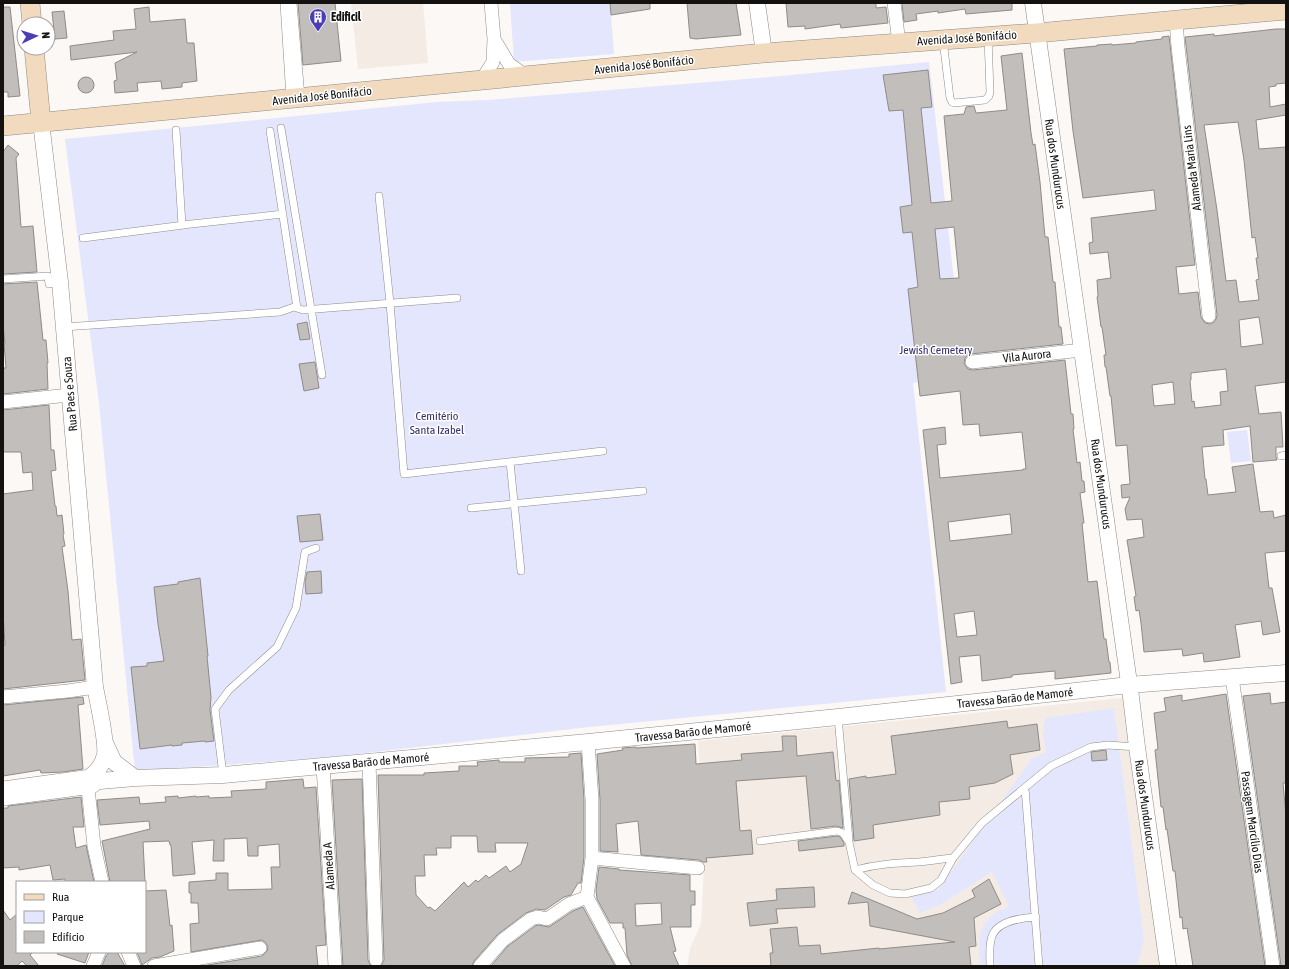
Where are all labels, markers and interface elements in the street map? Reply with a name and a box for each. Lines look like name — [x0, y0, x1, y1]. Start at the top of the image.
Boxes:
building icon: Edificil — [308, 7, 328, 32]
place label: Edificil — [331, 10, 362, 24]
north arrow — [16, 16, 56, 56]
street label: Avenida José Bonifácio — [917, 28, 1018, 48]
text: N — [40, 32, 52, 39]
street label: Avenida José Bonifácio — [593, 53, 695, 77]
street label: Avenida José Bonifácio — [271, 84, 373, 108]
street label: Rua dos Mundurucus — [1042, 118, 1068, 210]
street label: Alameda Maria Lins — [1180, 124, 1204, 212]
park label: Jewish Cemetery — [900, 343, 973, 357]
street label: Vila Aurora — [1002, 346, 1052, 366]
street label: Rua Paes e Souza — [60, 356, 80, 432]
park label: Cemitério Santa Izabel — [410, 409, 465, 437]
street label: Rua dos Mundurucus — [1088, 438, 1114, 530]
street label: Travessa Barão de Mamoré — [956, 685, 1074, 711]
street label: Travessa Barão de Mamoré — [634, 719, 752, 745]
street label: Travessa Barão de Mamoré — [312, 750, 430, 774]
street label: Rua dos Mundurucus — [1132, 759, 1158, 851]
street label: Passagem Marcílio Dias — [1238, 770, 1266, 874]
street label: Alameda A — [320, 842, 338, 890]
legend — [16, 881, 146, 953]
text: Rua — [52, 890, 69, 904]
text: Parque — [52, 910, 84, 924]
text: Edifício — [52, 930, 85, 944]

